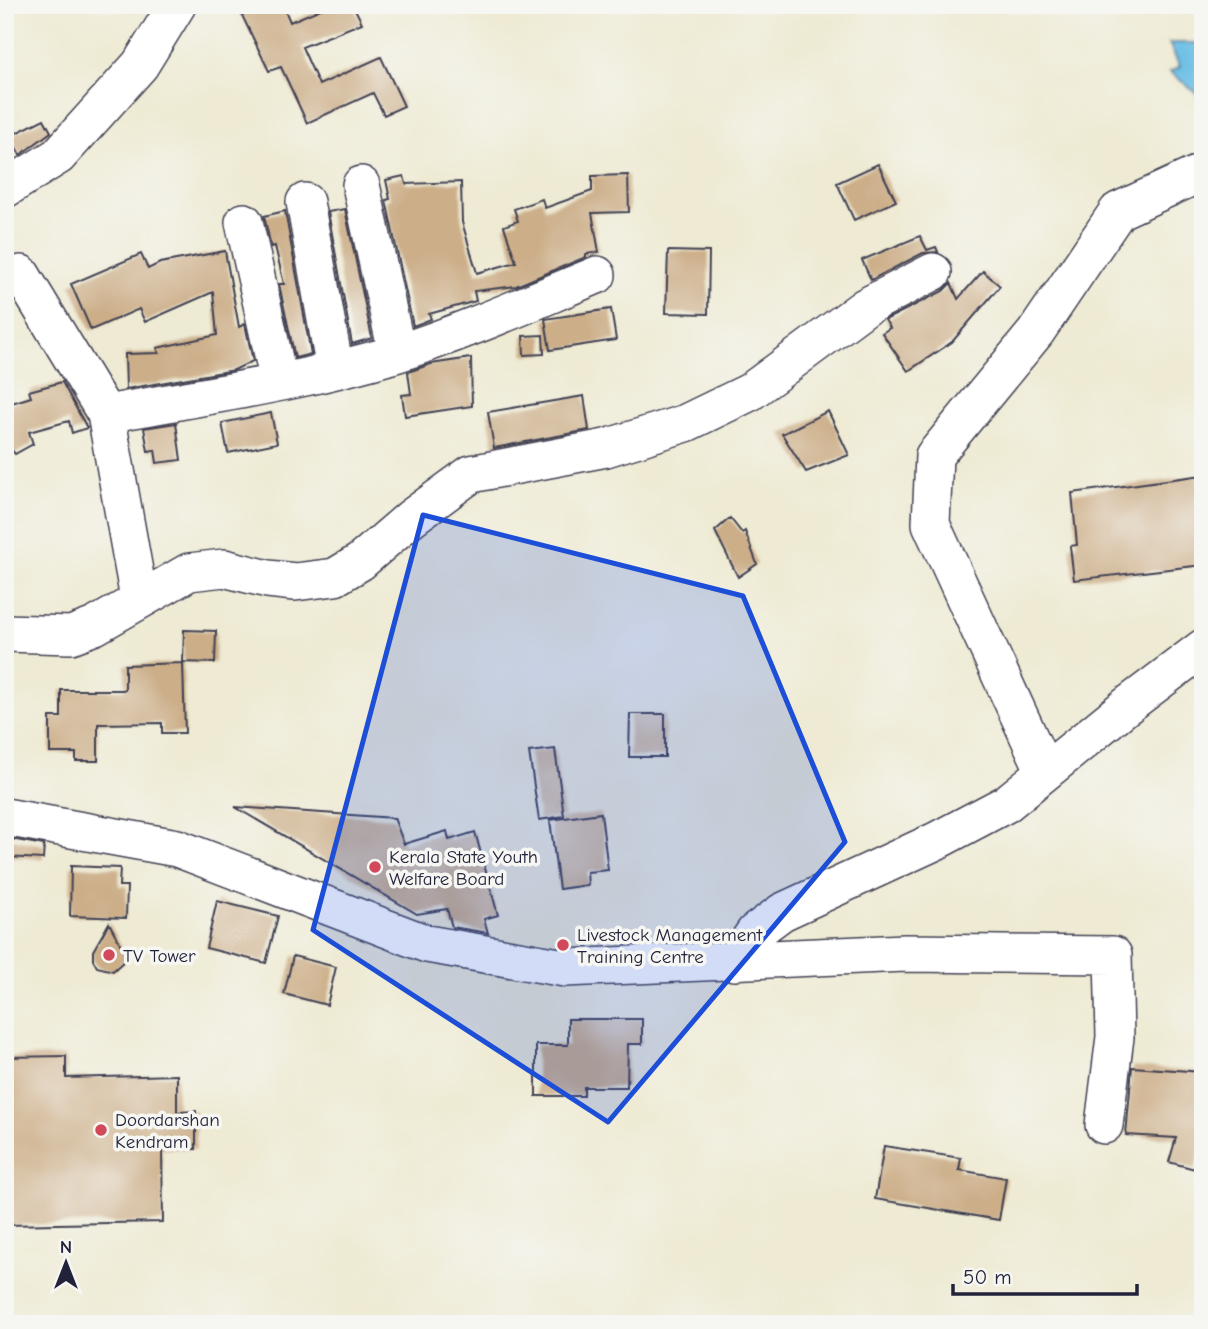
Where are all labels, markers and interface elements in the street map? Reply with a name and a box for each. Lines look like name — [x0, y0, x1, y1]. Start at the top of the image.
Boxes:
place label: Kerala State Youth Welfare Board — [389, 846, 538, 890]
marker: Kerala State Youth Welfare Board — [367, 859, 383, 875]
place label: Livestock Management Training Centre — [577, 924, 763, 968]
marker: Livestock Management Training Centre — [555, 937, 571, 953]
place label: TV Tower — [123, 945, 196, 967]
marker: TV Tower — [101, 947, 117, 963]
place label: Doordarshan Kendram — [115, 1109, 220, 1153]
marker: Doordarshan Kendram — [93, 1122, 109, 1138]
north arrow — [32, 1228, 102, 1298]
text: N — [60, 1236, 72, 1258]
scale bar — [953, 1252, 1136, 1296]
text: 50 m — [963, 1265, 1012, 1289]

